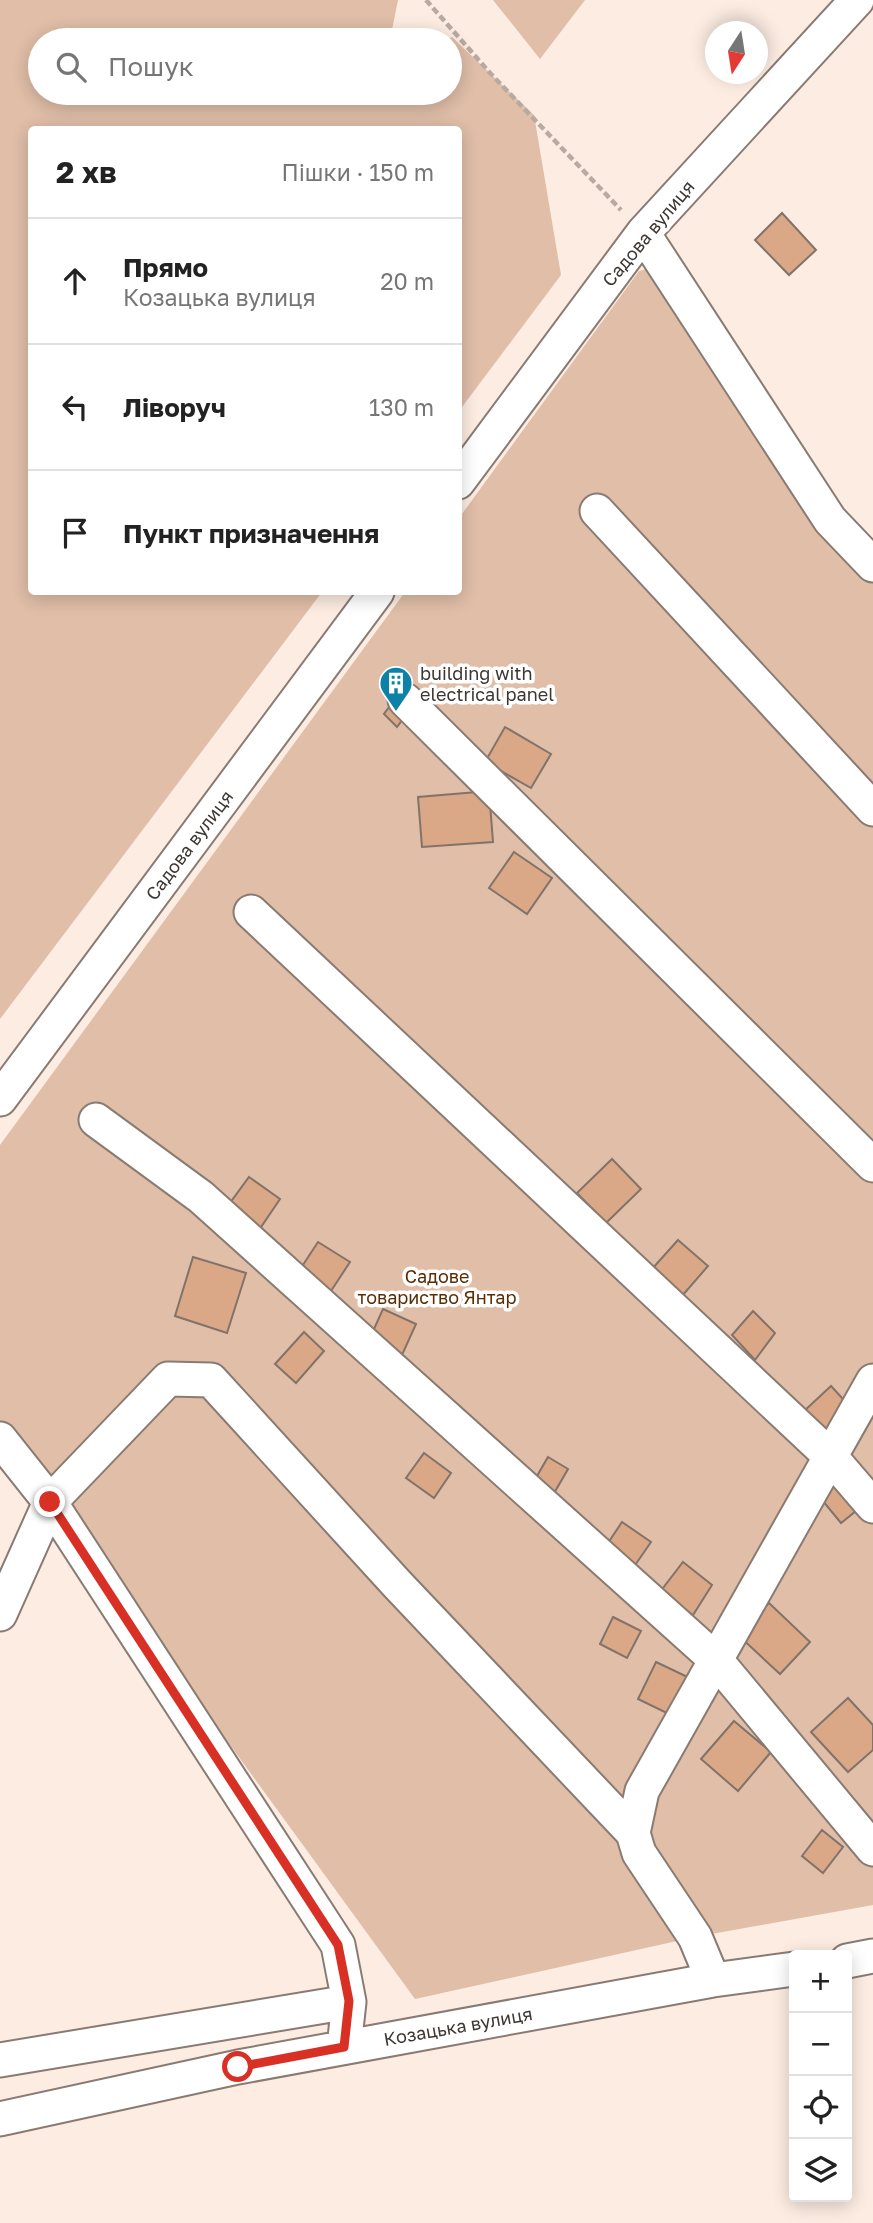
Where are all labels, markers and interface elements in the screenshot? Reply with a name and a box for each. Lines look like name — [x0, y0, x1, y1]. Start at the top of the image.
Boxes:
north arrow — [705, 21, 768, 84]
search box — [28, 28, 462, 105]
icon: search — [52, 48, 90, 86]
text: Пошук — [108, 51, 194, 82]
text: 2 хв — [56, 154, 117, 190]
text: Пішки · 150 m — [281, 158, 434, 186]
street label: Садова вулиця — [597, 176, 699, 290]
text: Прямо — [123, 252, 208, 283]
icon: ahead — [56, 262, 94, 300]
text: 20 m — [380, 267, 434, 295]
text: Козацька вулиця — [123, 283, 316, 311]
icon: left — [56, 388, 94, 426]
text: Ліворуч — [123, 392, 226, 423]
text: 130 m — [369, 393, 434, 421]
icon: arrive — [56, 514, 94, 552]
text: Пункт призначення — [123, 518, 379, 549]
place label: building with electrical panel — [420, 662, 554, 705]
building icon: building with electrical panel — [377, 664, 415, 713]
street label: Садова вулиця — [141, 786, 237, 904]
park label: Садове товариство Янтар — [358, 1265, 516, 1308]
route end — [34, 1486, 65, 1517]
map controls — [789, 1950, 852, 2202]
button: + — [789, 1950, 852, 2013]
street label: Козацька вулиця — [382, 2002, 534, 2050]
button: − — [789, 2013, 852, 2076]
route start — [222, 2051, 253, 2082]
button: locate — [789, 2076, 852, 2139]
button: layers — [789, 2139, 852, 2202]

